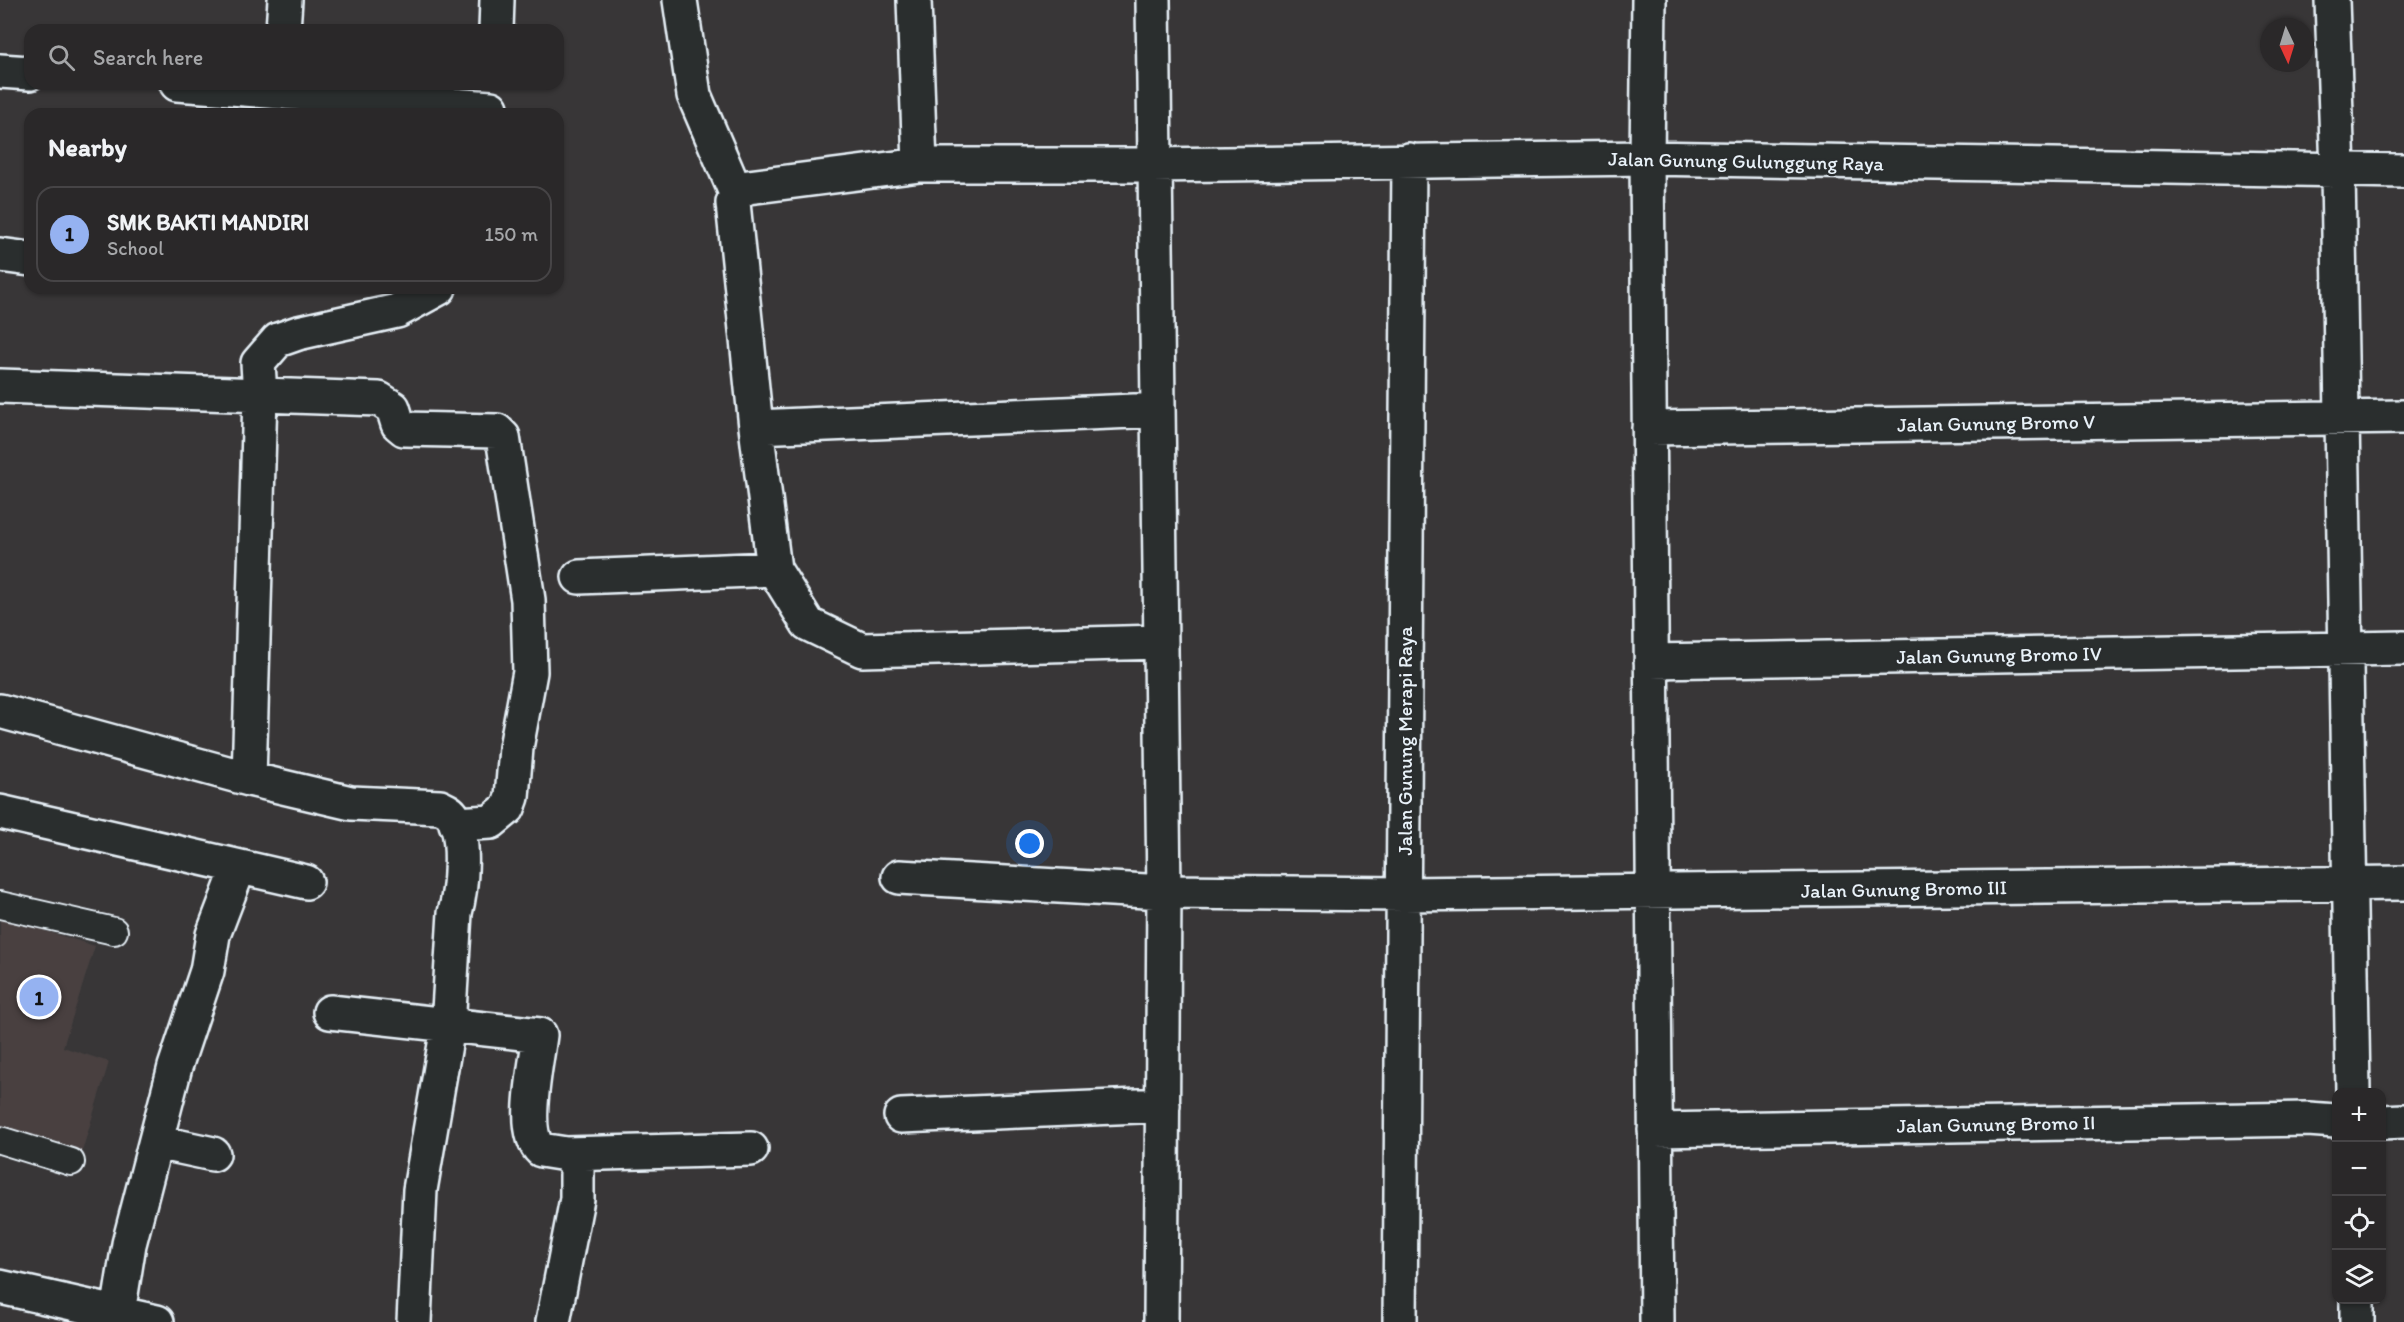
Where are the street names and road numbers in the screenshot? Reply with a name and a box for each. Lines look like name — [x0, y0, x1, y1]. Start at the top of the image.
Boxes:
street label: Jalan Gunung Gulunggung Raya — [1608, 147, 1885, 175]
street label: Jalan Gunung Bromo V — [1897, 409, 2095, 437]
street label: Jalan Gunung Merapi Raya — [1393, 626, 1417, 856]
street label: Jalan Gunung Bromo IV — [1896, 641, 2102, 669]
street label: Jalan Gunung Bromo III — [1801, 875, 2007, 903]
street label: Jalan Gunung Bromo II — [1896, 1110, 2096, 1138]

